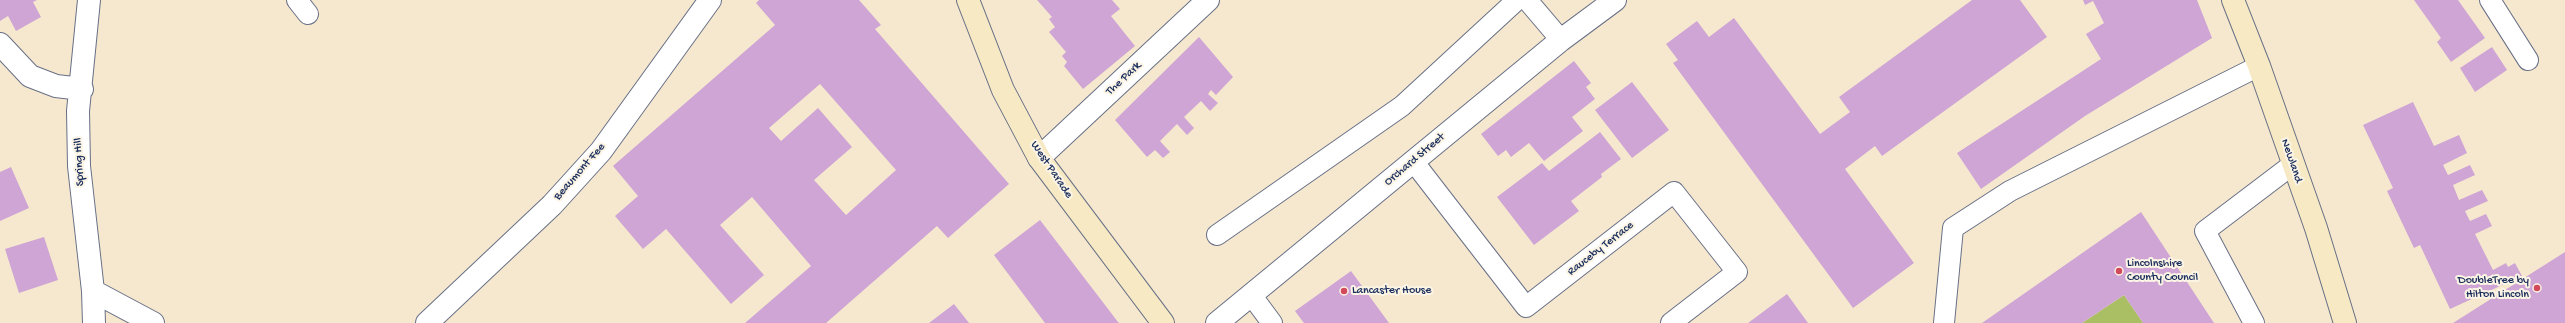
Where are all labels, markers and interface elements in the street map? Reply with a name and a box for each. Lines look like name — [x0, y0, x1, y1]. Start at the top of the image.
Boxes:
street label: The Park — [1103, 59, 1145, 99]
street label: Orchard Street — [1382, 130, 1448, 190]
street label: Spring Hill — [72, 137, 88, 187]
street label: Newland — [2277, 137, 2305, 185]
street label: West Parade — [1027, 139, 1075, 201]
street label: Beaumont Fee — [551, 140, 609, 204]
street label: Rauceby Terrace — [1565, 219, 1637, 279]
place label: Lincolnshire County Council — [2127, 257, 2198, 285]
marker: Lincolnshire County Council — [2114, 266, 2124, 276]
place label: DoubleTree by Hilton Lincoln — [2458, 274, 2529, 302]
marker: DoubleTree by Hilton Lincoln — [2532, 283, 2542, 293]
place label: Lancaster House — [1352, 284, 1431, 298]
marker: Lancaster House — [1339, 286, 1349, 296]

